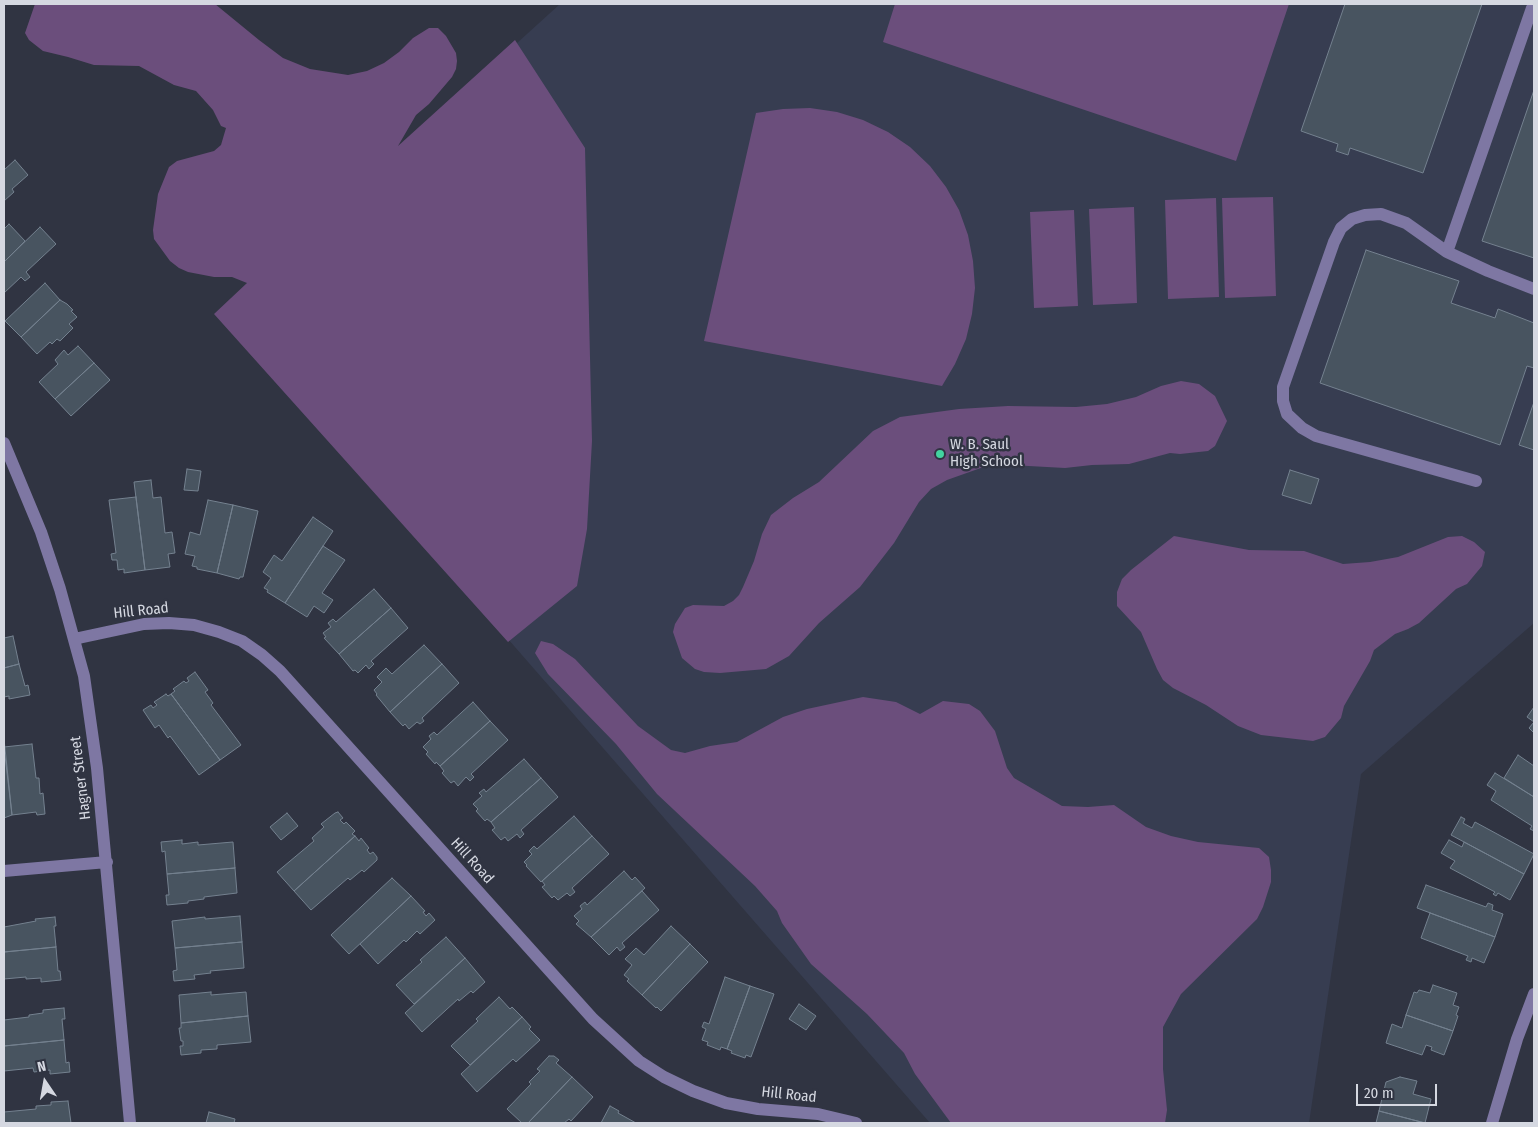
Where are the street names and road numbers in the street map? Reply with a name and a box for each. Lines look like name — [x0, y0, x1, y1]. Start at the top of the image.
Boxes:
street label: Hill Road — [113, 599, 169, 623]
street label: Hagner Street — [67, 735, 95, 821]
street label: Hill Road — [447, 834, 497, 888]
street label: Hill Road — [761, 1083, 817, 1107]

